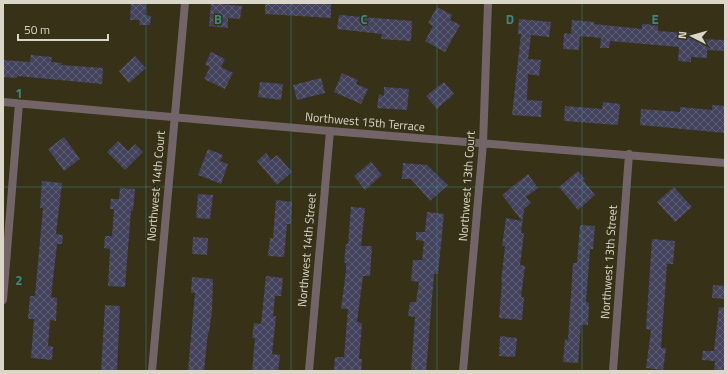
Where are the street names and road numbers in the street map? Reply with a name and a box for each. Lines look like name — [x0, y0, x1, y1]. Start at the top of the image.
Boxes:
street label: Northwest 15th Terrace — [304, 107, 426, 136]
street label: Northwest 14th Court — [141, 129, 170, 242]
street label: Northwest 13th Court — [453, 129, 480, 242]
street label: Northwest 14th Street — [292, 191, 321, 308]
street label: Northwest 13th Street — [595, 203, 622, 320]

